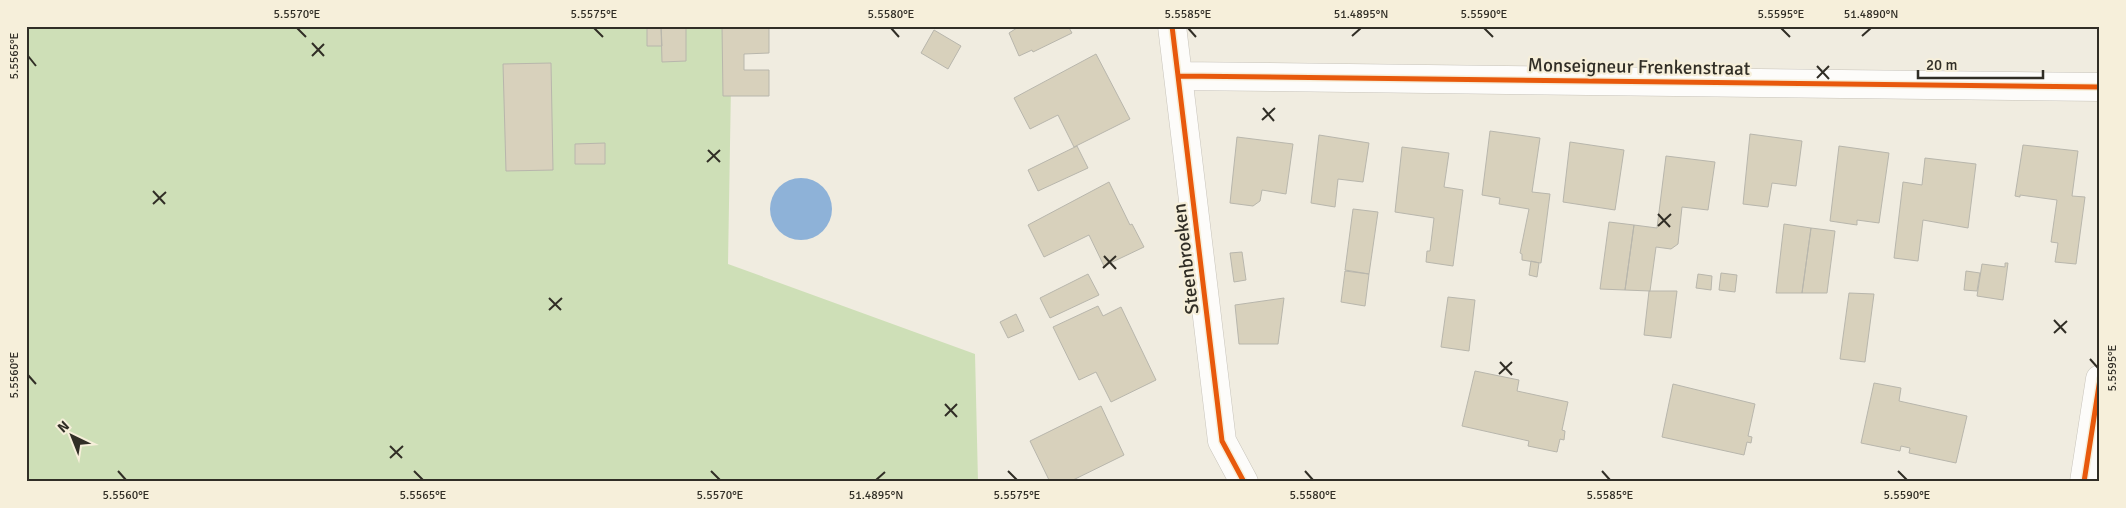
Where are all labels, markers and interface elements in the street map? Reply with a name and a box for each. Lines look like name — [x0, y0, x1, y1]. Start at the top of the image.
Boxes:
text: 5.5570°E — [274, 7, 321, 22]
text: 5.5575°E — [571, 7, 618, 22]
text: 5.5580°E — [868, 7, 915, 22]
text: 5.5585°E — [1165, 7, 1212, 22]
text: 51.4895°N — [1334, 7, 1388, 22]
text: 5.5590°E — [1461, 7, 1508, 22]
text: 5.5595°E — [1758, 7, 1805, 22]
text: 51.4890°N — [1844, 7, 1898, 22]
text: 5.5565°E — [7, 32, 22, 79]
scale bar — [1918, 48, 2044, 80]
street label: Monseigneur Frenkenstraat — [1528, 53, 1751, 81]
text: 20 m — [1926, 56, 1957, 74]
street label: Steenbroeken — [1167, 202, 1205, 316]
text: 5.5595°E — [2105, 344, 2120, 391]
text: 5.5560°E — [7, 351, 22, 398]
north arrow — [48, 410, 98, 460]
text: N — [54, 417, 73, 436]
text: 5.5560°E — [103, 488, 150, 503]
text: 5.5565°E — [400, 488, 447, 503]
text: 5.5570°E — [697, 488, 744, 503]
text: 51.4895°N — [849, 488, 903, 503]
text: 5.5575°E — [994, 488, 1041, 503]
text: 5.5580°E — [1290, 488, 1337, 503]
text: 5.5585°E — [1587, 488, 1634, 503]
text: 5.5590°E — [1884, 488, 1931, 503]

